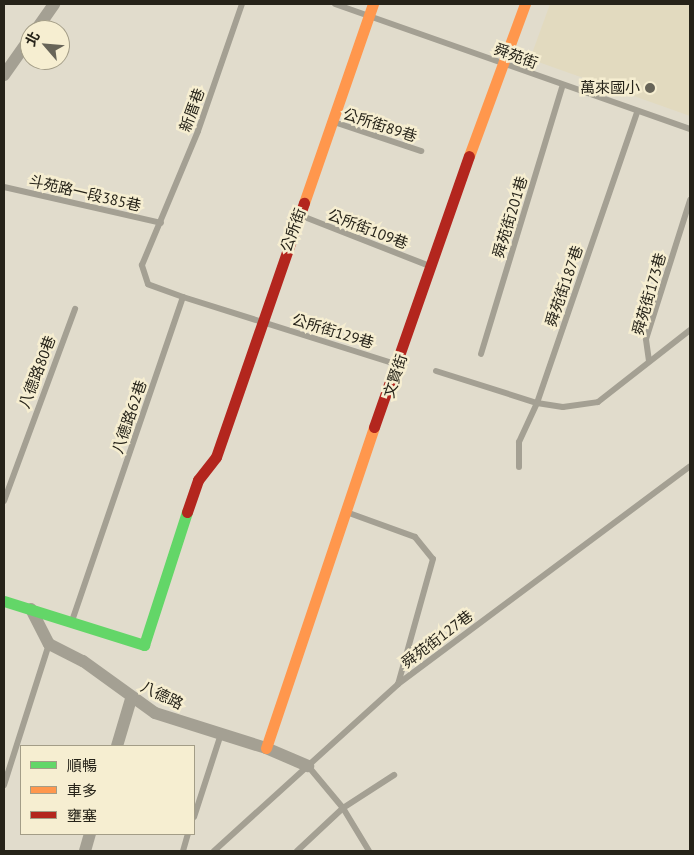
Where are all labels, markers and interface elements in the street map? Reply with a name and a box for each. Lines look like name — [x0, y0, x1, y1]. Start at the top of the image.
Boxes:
north arrow — [20, 20, 70, 70]
text: 北 — [21, 28, 44, 49]
street label: 舜苑街 — [492, 40, 540, 72]
place label: 萬來國小 — [580, 79, 640, 97]
marker: 萬來國小 — [644, 82, 656, 94]
street label: 新厝巷 — [176, 86, 208, 134]
street label: 公所街89巷 — [341, 105, 419, 145]
street label: 斗苑路一段385巷 — [27, 171, 143, 215]
street label: 舜苑街201巷 — [489, 174, 531, 260]
street label: 公所街109巷 — [325, 205, 411, 253]
street label: 公所街 — [277, 206, 309, 254]
street label: 舜苑街187巷 — [542, 243, 586, 329]
street label: 舜苑街173巷 — [629, 251, 669, 337]
street label: 公所街129巷 — [290, 310, 376, 352]
street label: 八德路80巷 — [15, 333, 59, 411]
street label: 文賢街 — [379, 352, 411, 400]
street label: 八德路62巷 — [108, 378, 150, 456]
street label: 舜苑街127巷 — [398, 606, 476, 672]
street label: 八德路 — [138, 677, 186, 713]
legend — [20, 745, 195, 835]
text: 順暢 — [67, 756, 97, 775]
text: 車多 — [67, 781, 97, 800]
text: 壅塞 — [67, 806, 97, 825]

